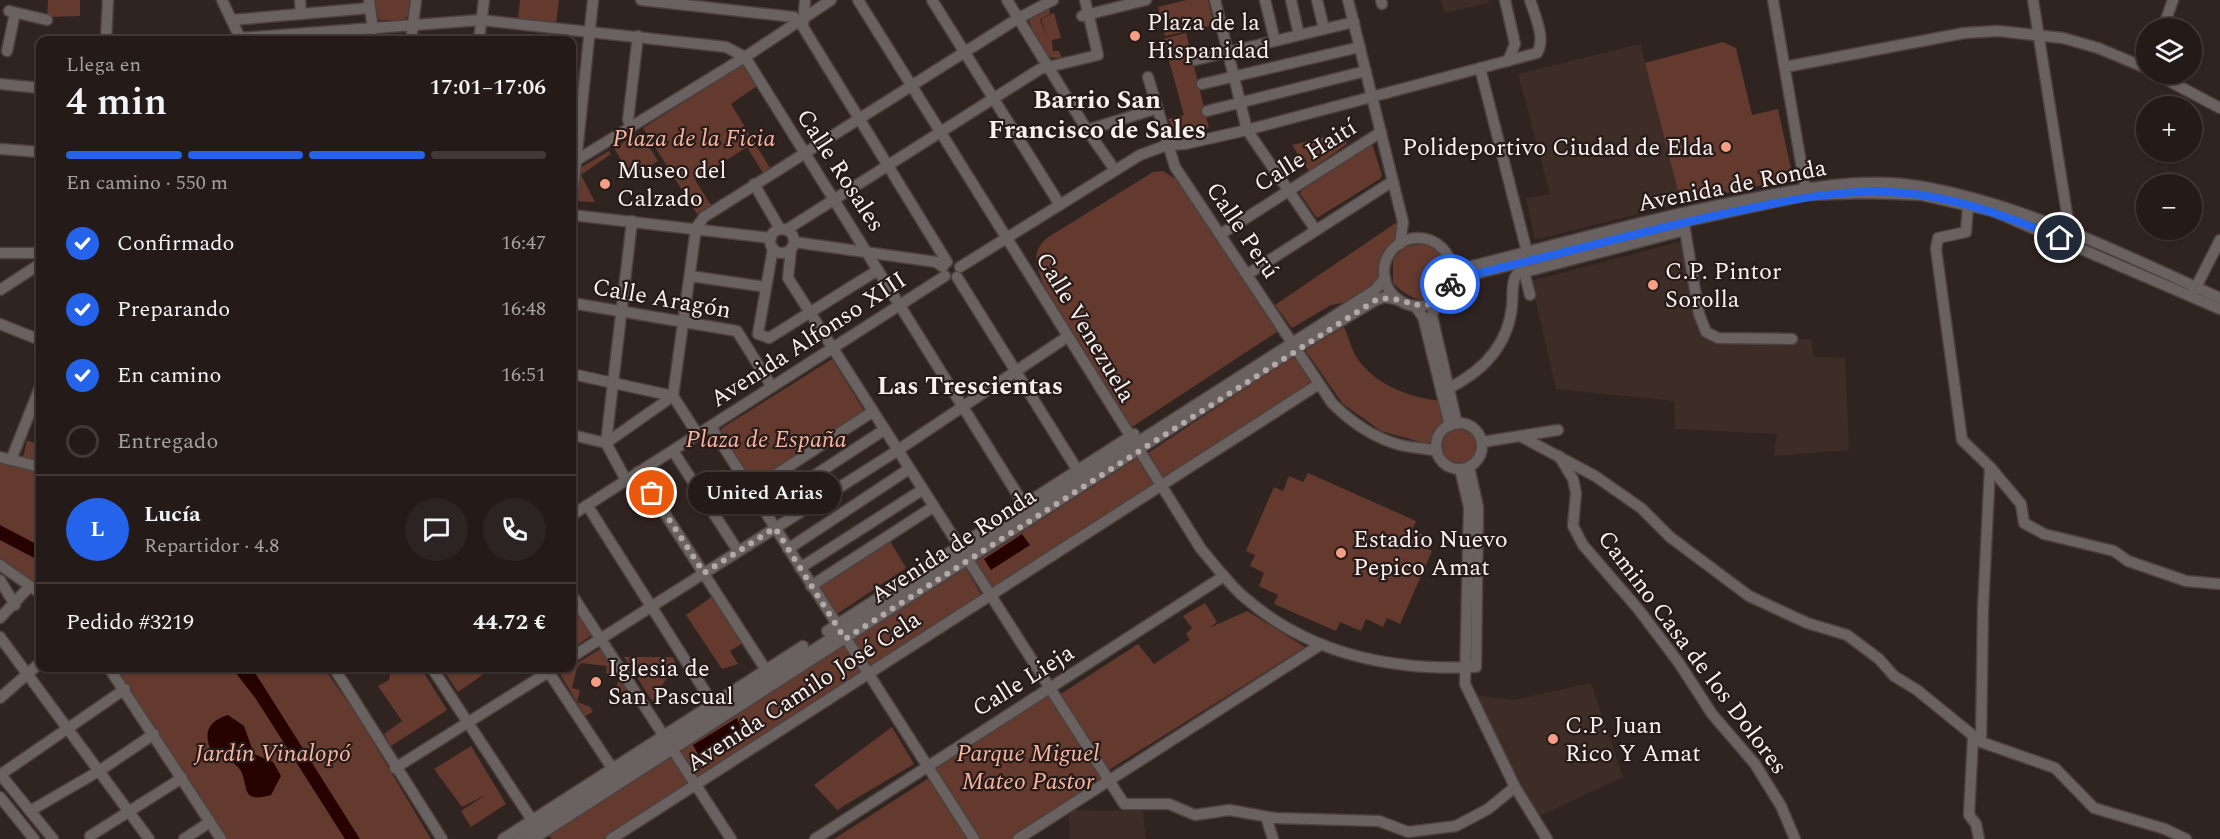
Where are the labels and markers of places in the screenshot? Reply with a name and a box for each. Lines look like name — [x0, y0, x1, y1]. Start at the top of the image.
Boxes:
place label: Plaza de la Hispanidad — [1147, 5, 1270, 69]
marker: Plaza de la Hispanidad — [1128, 29, 1142, 43]
place label: Polideportivo Ciudad de Elda — [1402, 130, 1714, 166]
marker: Polideportivo Ciudad de Elda — [1719, 140, 1733, 154]
place label: Museo del Calzado — [617, 153, 727, 217]
marker: Museo del Calzado — [598, 177, 612, 191]
pin — [2034, 212, 2085, 263]
place label: C.P. Pintor Sorolla — [1665, 254, 1782, 318]
marker: C.P. Pintor Sorolla — [1646, 278, 1660, 292]
pin — [626, 467, 677, 518]
callout: United Arias — [688, 472, 841, 514]
place label: Estadio Nuevo Pepico Amat — [1353, 522, 1508, 586]
marker: Estadio Nuevo Pepico Amat — [1334, 546, 1348, 560]
place label: Iglesia de San Pascual — [608, 651, 734, 715]
marker: Iglesia de San Pascual — [589, 675, 603, 689]
place label: C.P. Juan Rico Y Amat — [1565, 708, 1701, 772]
marker: C.P. Juan Rico Y Amat — [1546, 732, 1560, 746]

